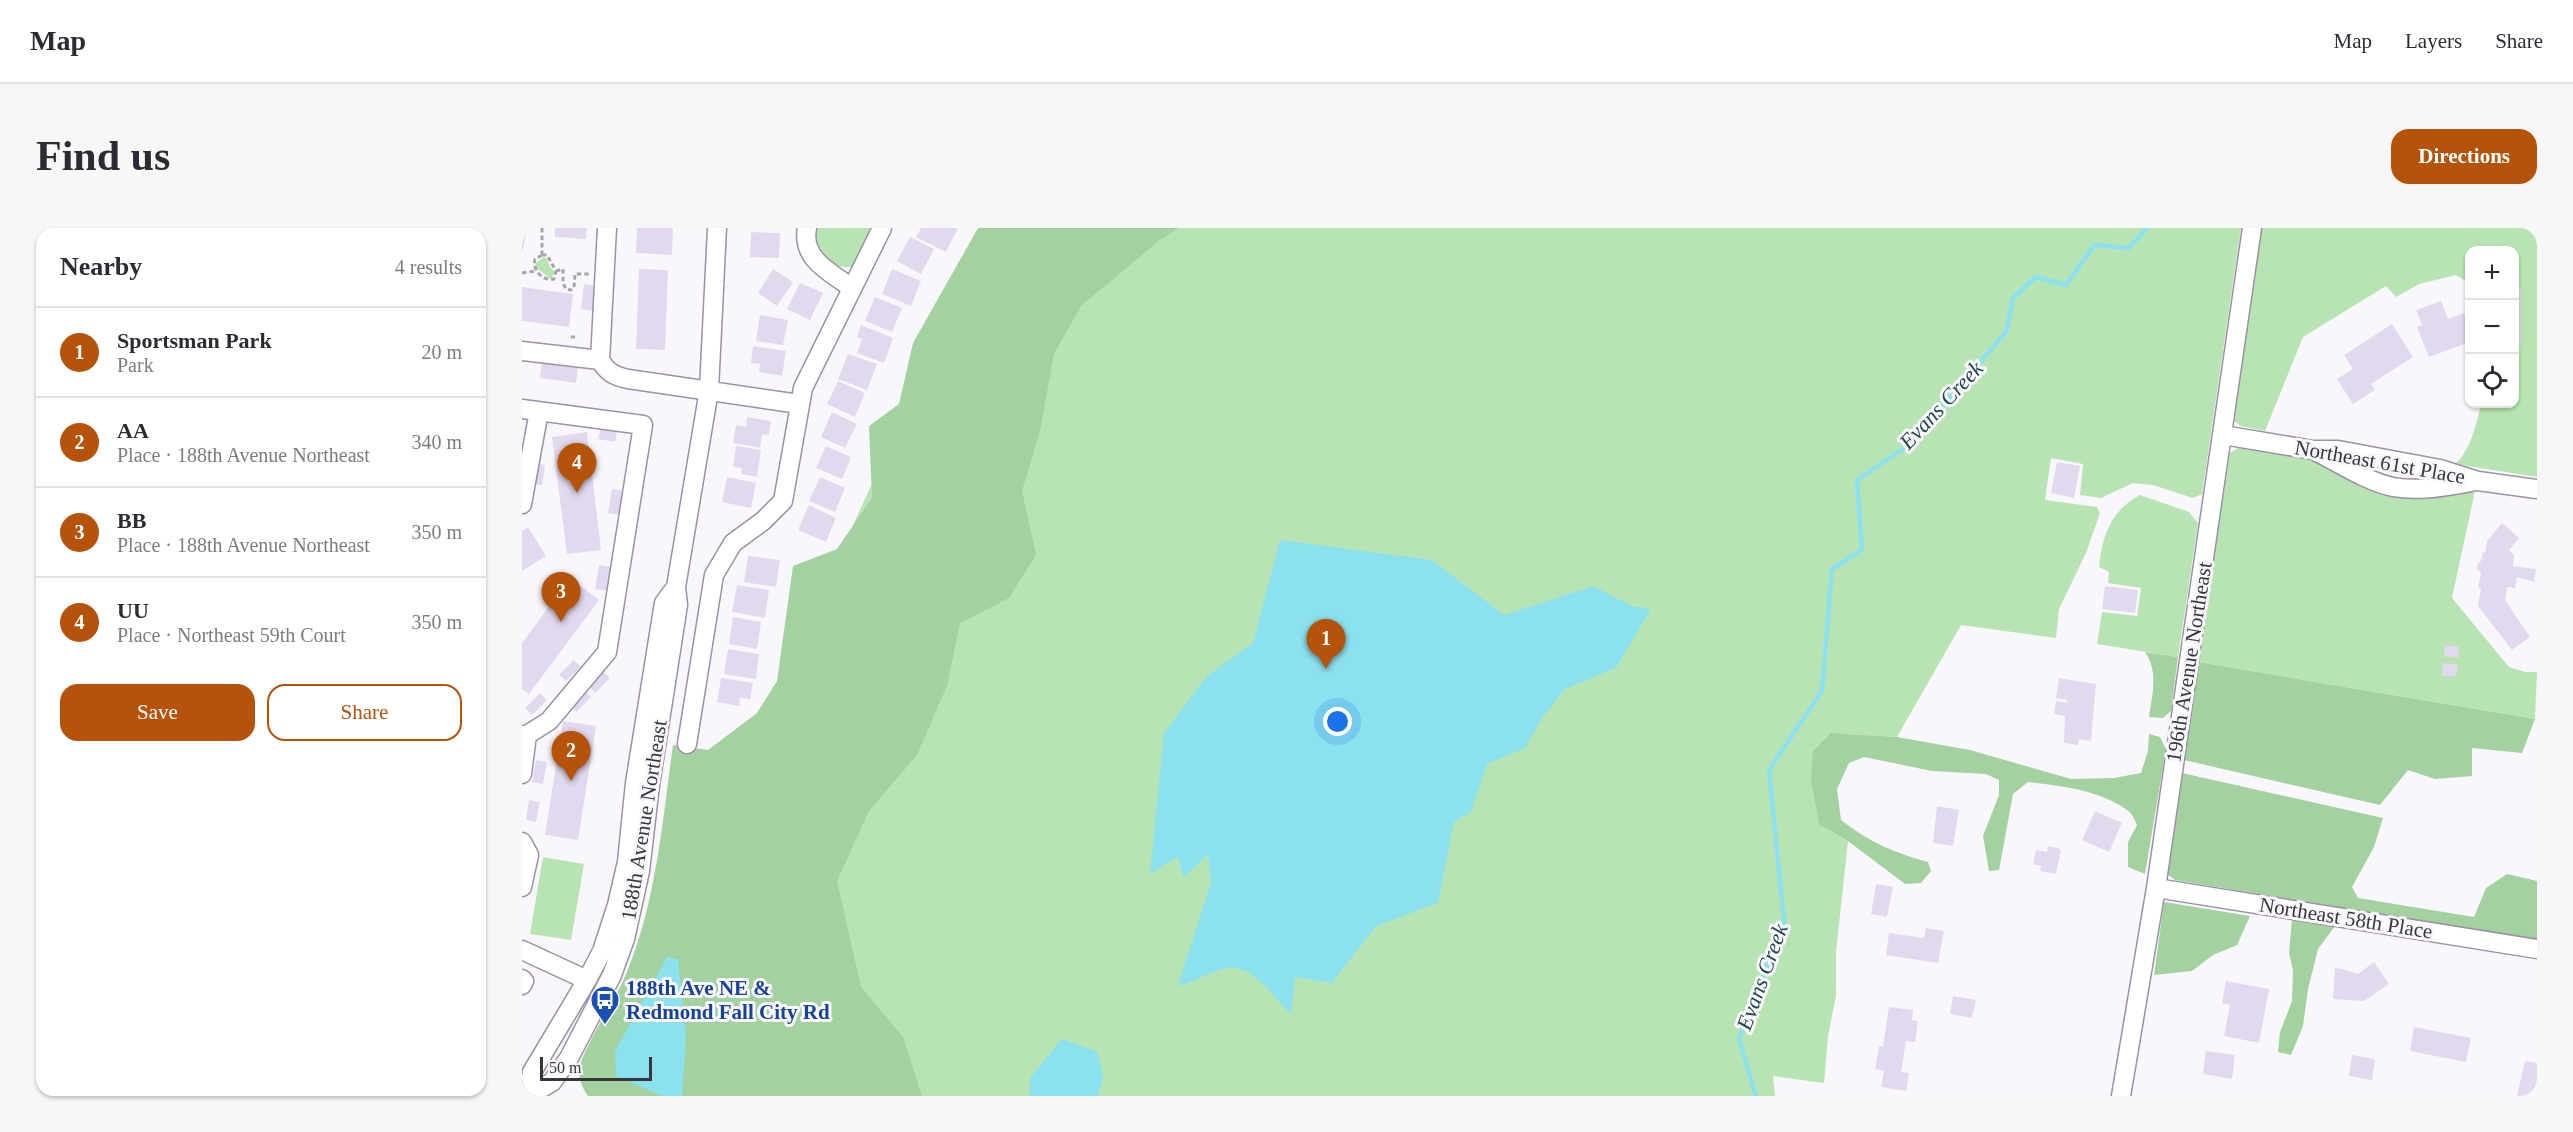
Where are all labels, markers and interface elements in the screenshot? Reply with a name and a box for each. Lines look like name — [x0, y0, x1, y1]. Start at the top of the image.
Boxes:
text: Map — [30, 25, 86, 56]
text: Map — [2334, 29, 2372, 53]
text: Layers — [2405, 29, 2462, 53]
text: Share — [2495, 29, 2543, 53]
button: Directions — [2391, 129, 2537, 184]
text: Find us — [36, 133, 170, 179]
map controls — [2465, 246, 2519, 408]
button: + — [2465, 246, 2519, 300]
text: Nearby — [60, 252, 142, 281]
text: 4 results — [395, 256, 462, 278]
button: − — [2465, 300, 2519, 354]
text: Sportsman Park — [117, 328, 272, 353]
text: 1 — [75, 341, 85, 363]
text: 20 m — [421, 341, 462, 363]
text: Park — [117, 354, 154, 376]
button: locate — [2465, 354, 2519, 408]
water label: Evans Creek — [1893, 355, 1989, 455]
text: AA — [117, 418, 149, 443]
text: 2 — [75, 431, 85, 453]
text: 340 m — [411, 431, 462, 453]
street label: Northeast 61st Place — [2293, 435, 2467, 489]
text: Place · 188th Avenue Northeast — [117, 444, 370, 466]
pin: 4 — [558, 444, 596, 493]
text: BB — [117, 508, 146, 533]
text: 3 — [75, 521, 85, 543]
text: 350 m — [411, 521, 462, 543]
text: Place · 188th Avenue Northeast — [117, 534, 370, 556]
street label: 196th Avenue Northeast — [2161, 560, 2217, 764]
pin: 3 — [542, 572, 580, 622]
text: UU — [117, 598, 149, 623]
text: 4 — [75, 611, 85, 633]
text: 350 m — [411, 611, 462, 633]
pin: 1 — [1306, 620, 1346, 669]
text: Place · Northeast 59th Court — [117, 624, 346, 646]
button: Save — [60, 684, 255, 741]
button: Share — [267, 684, 462, 741]
your location — [1323, 707, 1352, 736]
street label: 188th Avenue Northeast — [616, 718, 672, 922]
pin: 2 — [551, 732, 590, 781]
street label: Northeast 58th Place — [2258, 892, 2434, 944]
water label: Evans Creek — [1731, 919, 1793, 1034]
place label: 188th Ave NE & Redmond Fall City Rd — [626, 976, 830, 1024]
bus stop icon: 188th Ave NE & Redmond Fall City Rd — [589, 984, 621, 1026]
scale bar — [540, 1054, 652, 1082]
text: 50 m — [549, 1059, 581, 1076]

